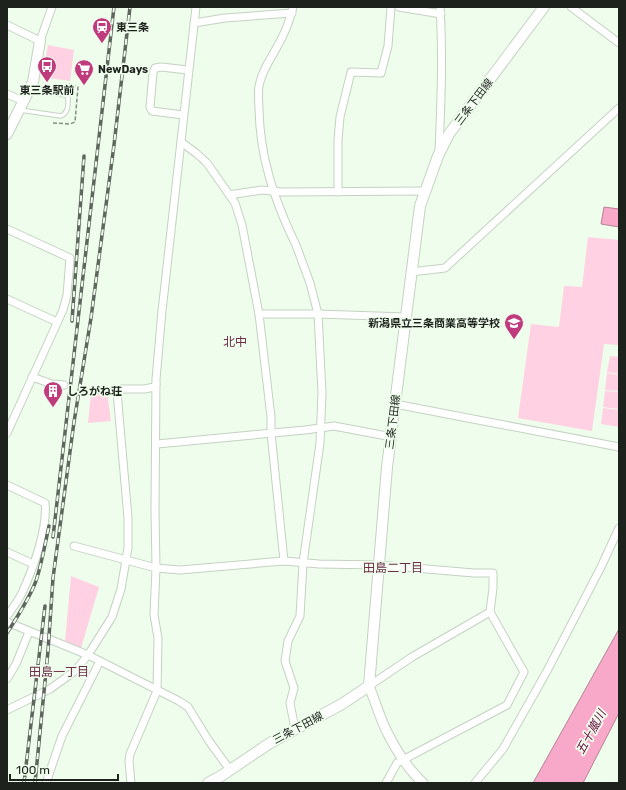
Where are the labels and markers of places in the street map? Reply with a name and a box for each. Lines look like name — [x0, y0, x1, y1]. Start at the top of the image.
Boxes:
station icon: 東三条 — [91, 16, 113, 44]
place label: 東三条 — [116, 21, 149, 34]
bus stop icon: 東三条駅前 — [36, 55, 58, 83]
supermarket icon: NewDays — [73, 58, 95, 86]
place label: NewDays — [98, 63, 148, 76]
place label: 東三条駅前 — [20, 84, 75, 97]
school or university icon: 新潟県立三条商業高等学校 — [503, 312, 525, 340]
place label: 新潟県立三条商業高等学校 — [368, 317, 500, 330]
building icon: しろがね荘 — [42, 380, 64, 408]
place label: しろがね荘 — [67, 385, 122, 398]

